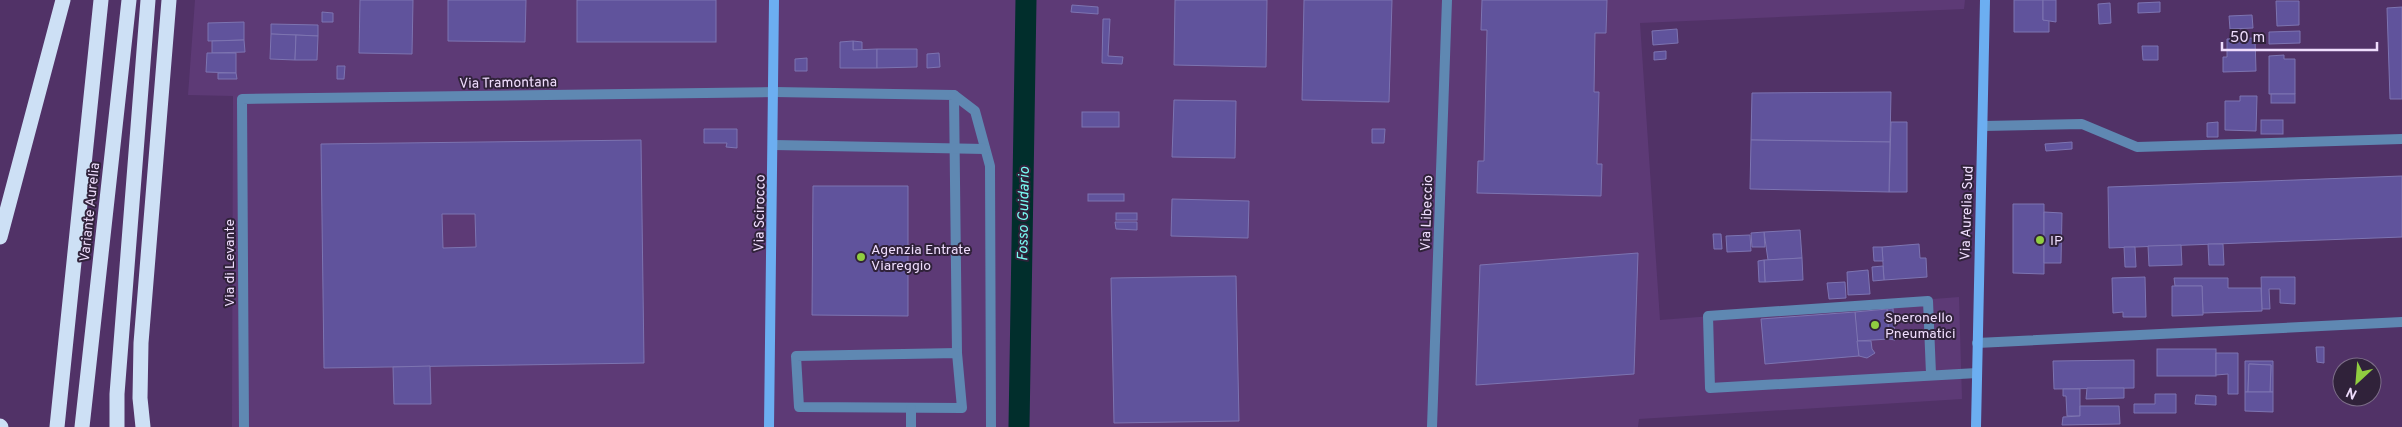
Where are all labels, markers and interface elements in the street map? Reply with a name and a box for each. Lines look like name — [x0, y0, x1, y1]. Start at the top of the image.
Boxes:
scale bar — [2222, 20, 2377, 52]
text: 50 m — [2230, 29, 2265, 48]
street label: Via Tramontana — [459, 74, 557, 93]
street label: Variante Aurelia — [77, 162, 104, 263]
street label: Via Aurelia Sud — [1957, 165, 1978, 261]
water label: Fosso Guidario — [1014, 167, 1035, 261]
street label: Via Scirocco — [751, 174, 770, 252]
street label: Via Libeccio — [1418, 175, 1437, 251]
street label: Via di Levante — [222, 219, 239, 307]
place label: IP — [2050, 233, 2063, 250]
marker: IP — [2034, 234, 2046, 246]
place label: Agenzia Entrate Viareggio — [871, 242, 971, 275]
marker: Agenzia Entrate Viareggio — [855, 251, 867, 263]
place label: Speronello Pneumatici — [1885, 310, 1956, 343]
marker: Speronello Pneumatici — [1869, 319, 1881, 331]
north arrow — [2332, 357, 2382, 407]
text: N — [2344, 382, 2360, 402]

